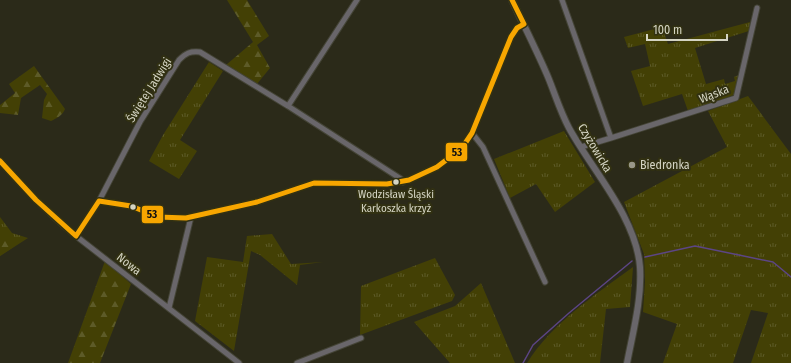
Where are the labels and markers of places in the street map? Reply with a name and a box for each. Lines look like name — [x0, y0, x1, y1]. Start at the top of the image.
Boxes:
place label: Biedronka — [640, 158, 690, 172]
marker: Biedronka — [627, 160, 637, 170]
marker: Wodzisław Śląski Karkoszka krzyż — [391, 177, 401, 187]
place label: Wodzisław Śląski Karkoszka krzyż — [358, 187, 434, 215]
unlabelled marker — [128, 202, 138, 212]

